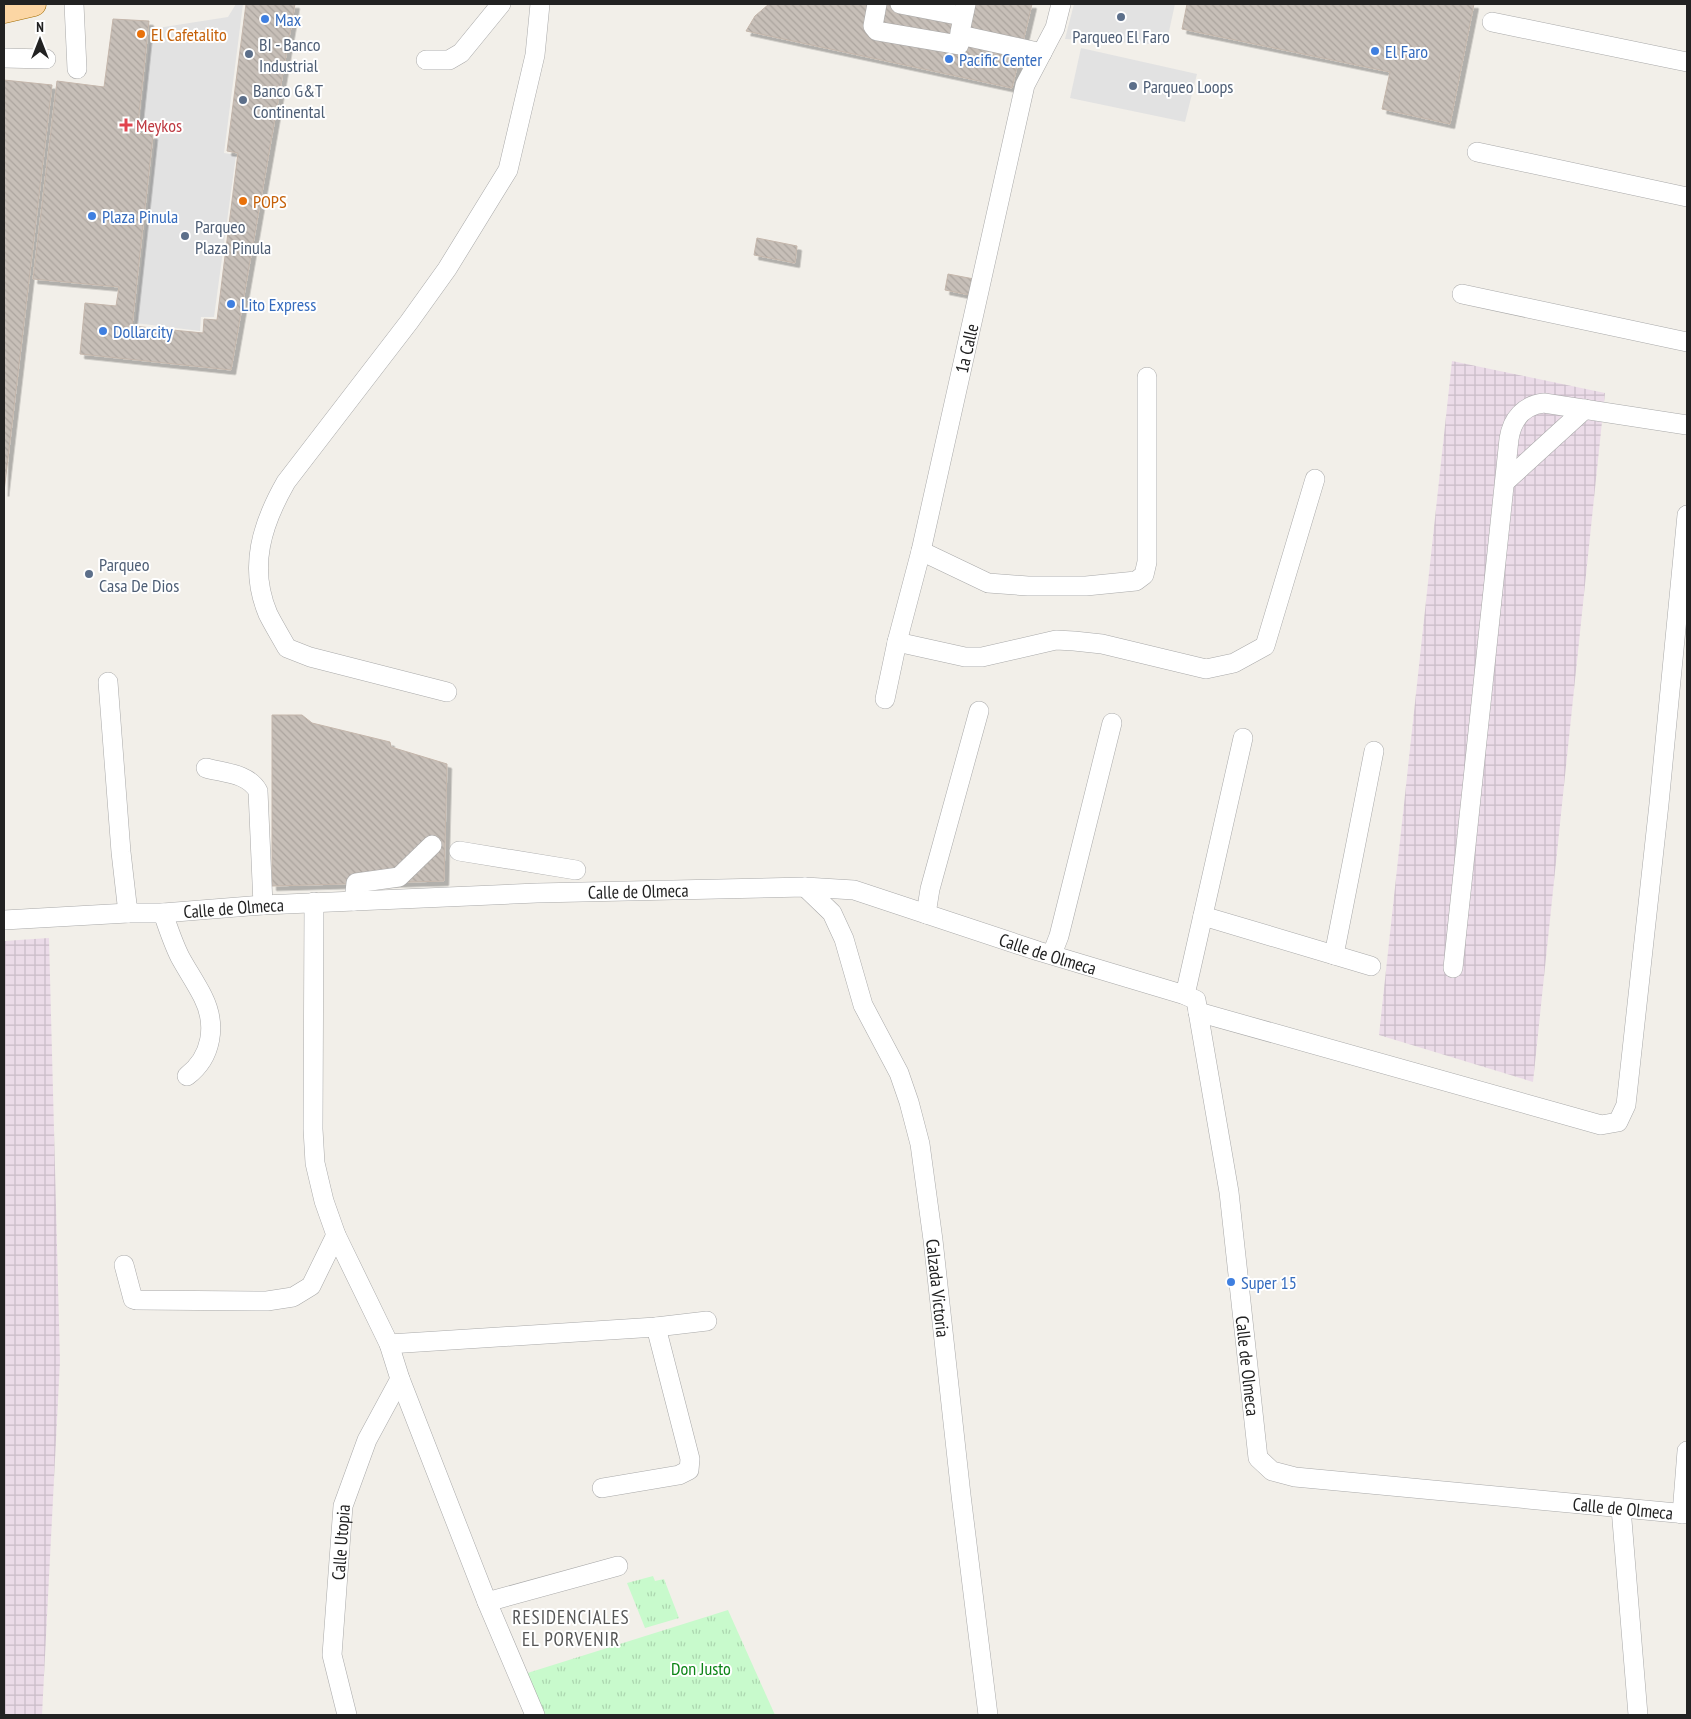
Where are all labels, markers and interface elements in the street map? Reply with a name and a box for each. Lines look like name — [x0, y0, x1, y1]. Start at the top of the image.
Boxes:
place label: Max — [275, 8, 302, 31]
marker: Parqueo El Faro — [1115, 11, 1127, 23]
marker: Max — [259, 13, 271, 25]
north arrow — [15, 15, 65, 65]
text: N — [36, 18, 44, 36]
place label: El Cafetalito — [151, 23, 227, 46]
place label: Parqueo El Faro — [1072, 25, 1170, 48]
marker: El Cafetalito — [135, 28, 147, 40]
place label: BI - Banco Industrial — [259, 33, 321, 77]
place label: El Faro — [1385, 40, 1428, 63]
marker: El Faro — [1369, 45, 1381, 57]
marker: BI - Banco Industrial — [243, 48, 255, 60]
place label: Pacific Center — [959, 48, 1042, 71]
marker: Pacific Center — [943, 53, 955, 65]
place label: Parqueo Loops — [1143, 75, 1233, 98]
place label: Banco G&T Continental — [253, 79, 326, 123]
marker: Parqueo Loops — [1127, 80, 1139, 92]
marker: Banco G&T Continental — [237, 94, 249, 106]
place label: Meykos — [136, 114, 182, 137]
marker: Meykos — [120, 119, 132, 131]
place label: POPS — [253, 190, 287, 213]
marker: POPS — [237, 195, 249, 207]
place label: Plaza Pinula — [102, 205, 178, 228]
marker: Plaza Pinula — [86, 210, 98, 222]
place label: Parqueo Plaza Pinula — [195, 215, 271, 259]
marker: Parqueo Plaza Pinula — [179, 230, 191, 242]
place label: Lito Express — [241, 293, 316, 316]
marker: Lito Express — [225, 298, 237, 310]
place label: Dollarcity — [113, 320, 173, 343]
street label: 1a Calle — [950, 321, 983, 375]
marker: Dollarcity — [97, 325, 109, 337]
place label: Parqueo Casa De Dios — [99, 553, 179, 597]
marker: Parqueo Casa De Dios — [83, 568, 95, 580]
street label: Calle de Olmeca — [588, 878, 689, 903]
street label: Calle de Olmeca — [182, 893, 284, 923]
street label: Calle de Olmeca — [996, 927, 1099, 979]
street label: Calzada Victoria — [921, 1238, 955, 1338]
place label: Super 15 — [1241, 1271, 1297, 1294]
marker: Super 15 — [1225, 1276, 1237, 1288]
street label: Calle de Olmeca — [1231, 1315, 1265, 1417]
street label: Calle de Olmeca — [1572, 1492, 1674, 1524]
street label: Calle Utopia — [326, 1503, 355, 1581]
district label: RESIDENCIALES EL PORVENIR — [512, 1605, 630, 1651]
park label: Don Justo — [671, 1657, 731, 1680]

